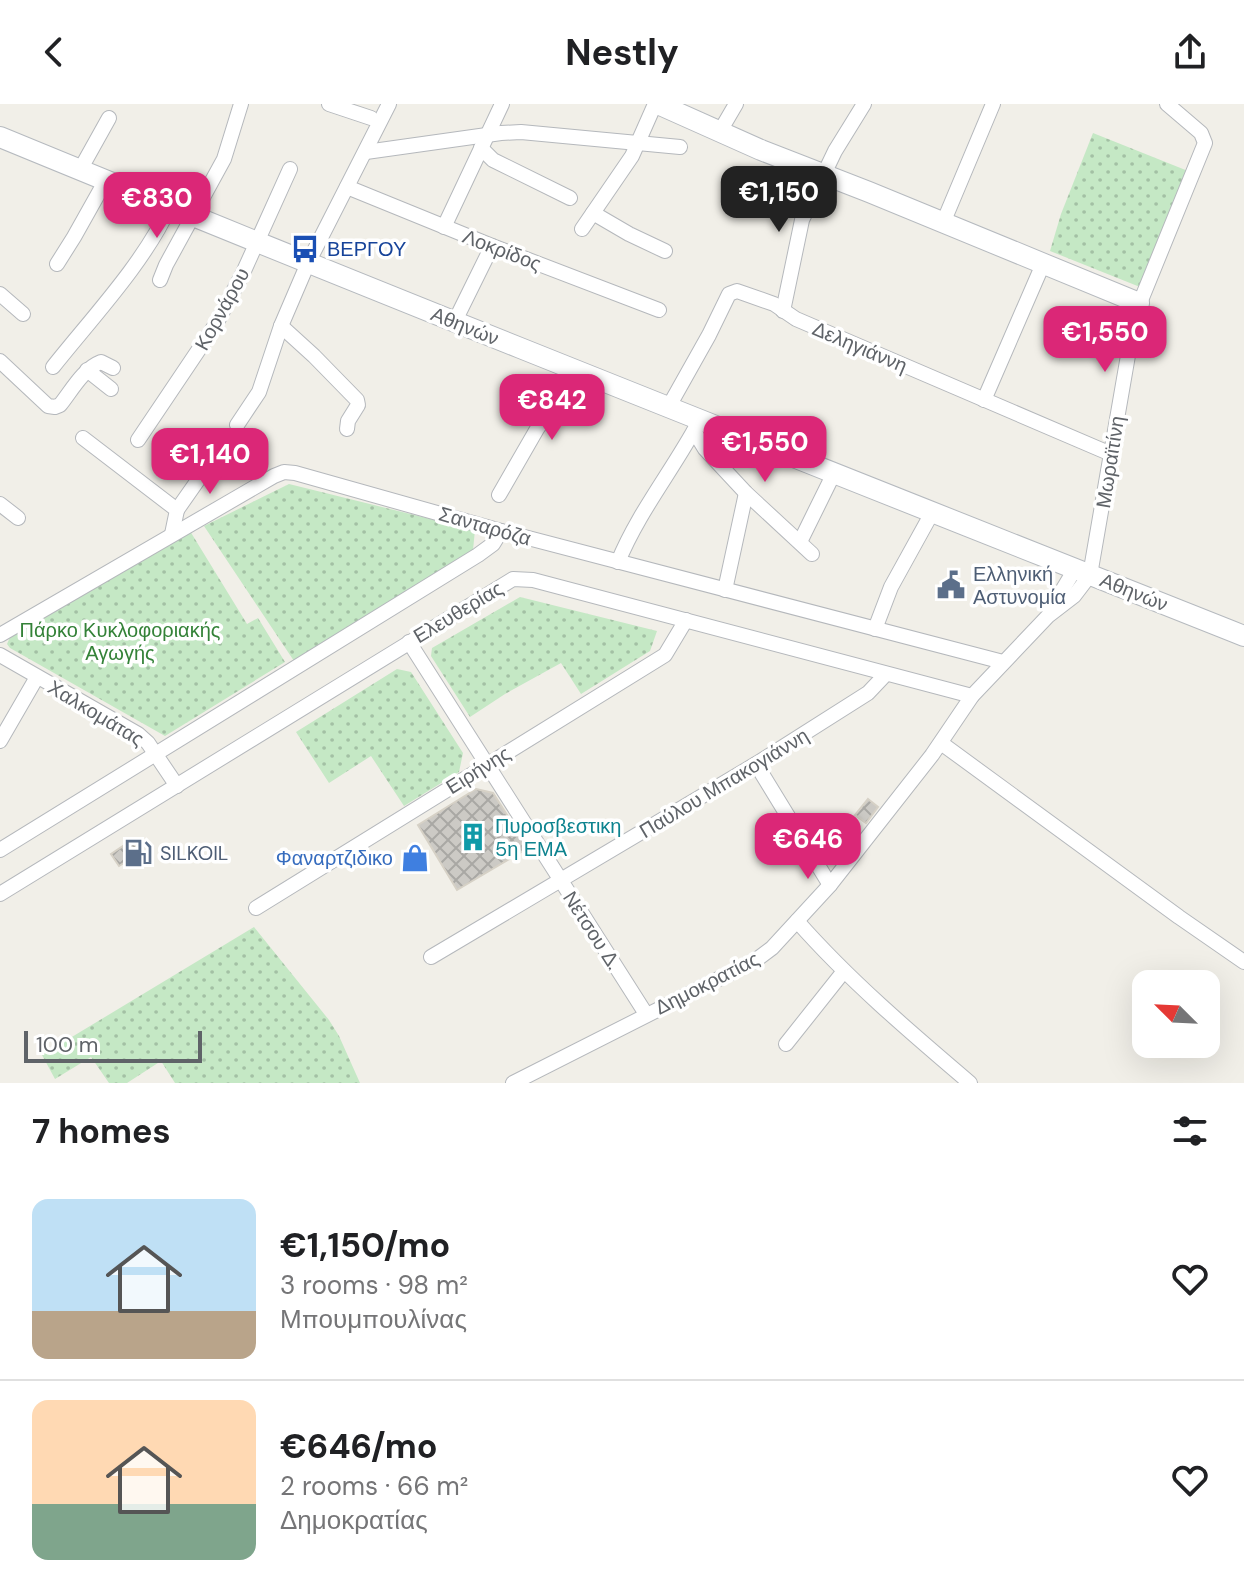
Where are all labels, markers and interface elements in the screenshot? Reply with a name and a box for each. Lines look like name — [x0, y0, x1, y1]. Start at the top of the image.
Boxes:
text: Nestly — [565, 29, 679, 76]
icon: back — [32, 30, 76, 74]
icon: share — [1168, 30, 1212, 74]
pin: €1,150 — [714, 166, 844, 234]
pin: €830 — [110, 172, 204, 240]
text: €1,150 — [739, 175, 819, 209]
text: €830 — [122, 181, 192, 215]
street label: Λοκρίδος — [459, 223, 545, 277]
bus stop icon: ΒΕΡΓΟΥ — [290, 234, 320, 264]
place label: ΒΕΡΓΟΥ — [327, 236, 406, 262]
street label: Κορνάρου — [189, 263, 255, 355]
street label: Αθηνών — [427, 301, 503, 351]
pin: €1,550 — [1040, 306, 1170, 374]
street label: Δεληγιάννη — [809, 315, 911, 379]
text: €1,550 — [1061, 315, 1149, 349]
pin: €842 — [505, 374, 599, 442]
text: €842 — [518, 383, 586, 417]
street label: Μωραϊτίνη — [1090, 414, 1130, 510]
pin: €1,550 — [700, 416, 830, 484]
text: €1,550 — [721, 425, 809, 459]
pin: €1,140 — [145, 428, 275, 496]
text: €1,140 — [169, 437, 251, 471]
street label: Σανταρόζα — [436, 500, 534, 552]
place label: Ελληνική Αστυνομία — [973, 561, 1066, 610]
street label: Αθηνών — [1096, 567, 1172, 617]
public building icon: Ελληνική Αστυνομία — [936, 570, 966, 600]
street label: Ελευθερίας — [408, 575, 508, 649]
park label: Πάρκο Κυκλοφοριακής Αγωγής — [20, 617, 221, 666]
street label: Χαλκομάτας — [43, 674, 149, 752]
street label: Παύλου Μπακογιάννη — [635, 722, 813, 844]
street label: Ειρήνης — [441, 740, 515, 800]
place label: Πυροσβεστικη 5η ΕΜΑ — [495, 813, 621, 862]
pin: €646 — [761, 813, 855, 881]
building icon: Πυροσβεστικη 5η ΕΜΑ — [458, 822, 488, 852]
text: €646 — [773, 822, 843, 856]
fuel station icon: SILKOIL — [123, 838, 153, 868]
place label: SILKOIL — [160, 840, 228, 866]
shop icon: Φαναρτζιδικο — [400, 843, 430, 873]
place label: Φαναρτζιδικο — [276, 845, 393, 871]
street label: Νέτσου Δ. — [557, 886, 627, 974]
street label: Δημοκρατίας — [650, 945, 764, 1020]
north arrow — [1132, 970, 1220, 1058]
map controls — [1132, 970, 1220, 1058]
scale bar — [24, 1027, 202, 1063]
text: 100 m — [36, 1030, 98, 1059]
text: 7 homes — [32, 1109, 171, 1154]
icon: filters — [1168, 1109, 1212, 1153]
text: €1,150/mo — [280, 1223, 450, 1268]
icon: home — [96, 1231, 192, 1327]
icon: heart — [1168, 1257, 1212, 1301]
text: 3 rooms · 98 m² — [280, 1268, 468, 1302]
text: Μπουμπουλίνας — [280, 1302, 467, 1336]
text: €646/mo — [280, 1424, 438, 1469]
icon: home — [96, 1432, 192, 1528]
icon: heart — [1168, 1458, 1212, 1502]
text: 2 rooms · 66 m² — [280, 1469, 468, 1503]
text: Δημοκρατίας — [280, 1503, 428, 1537]

